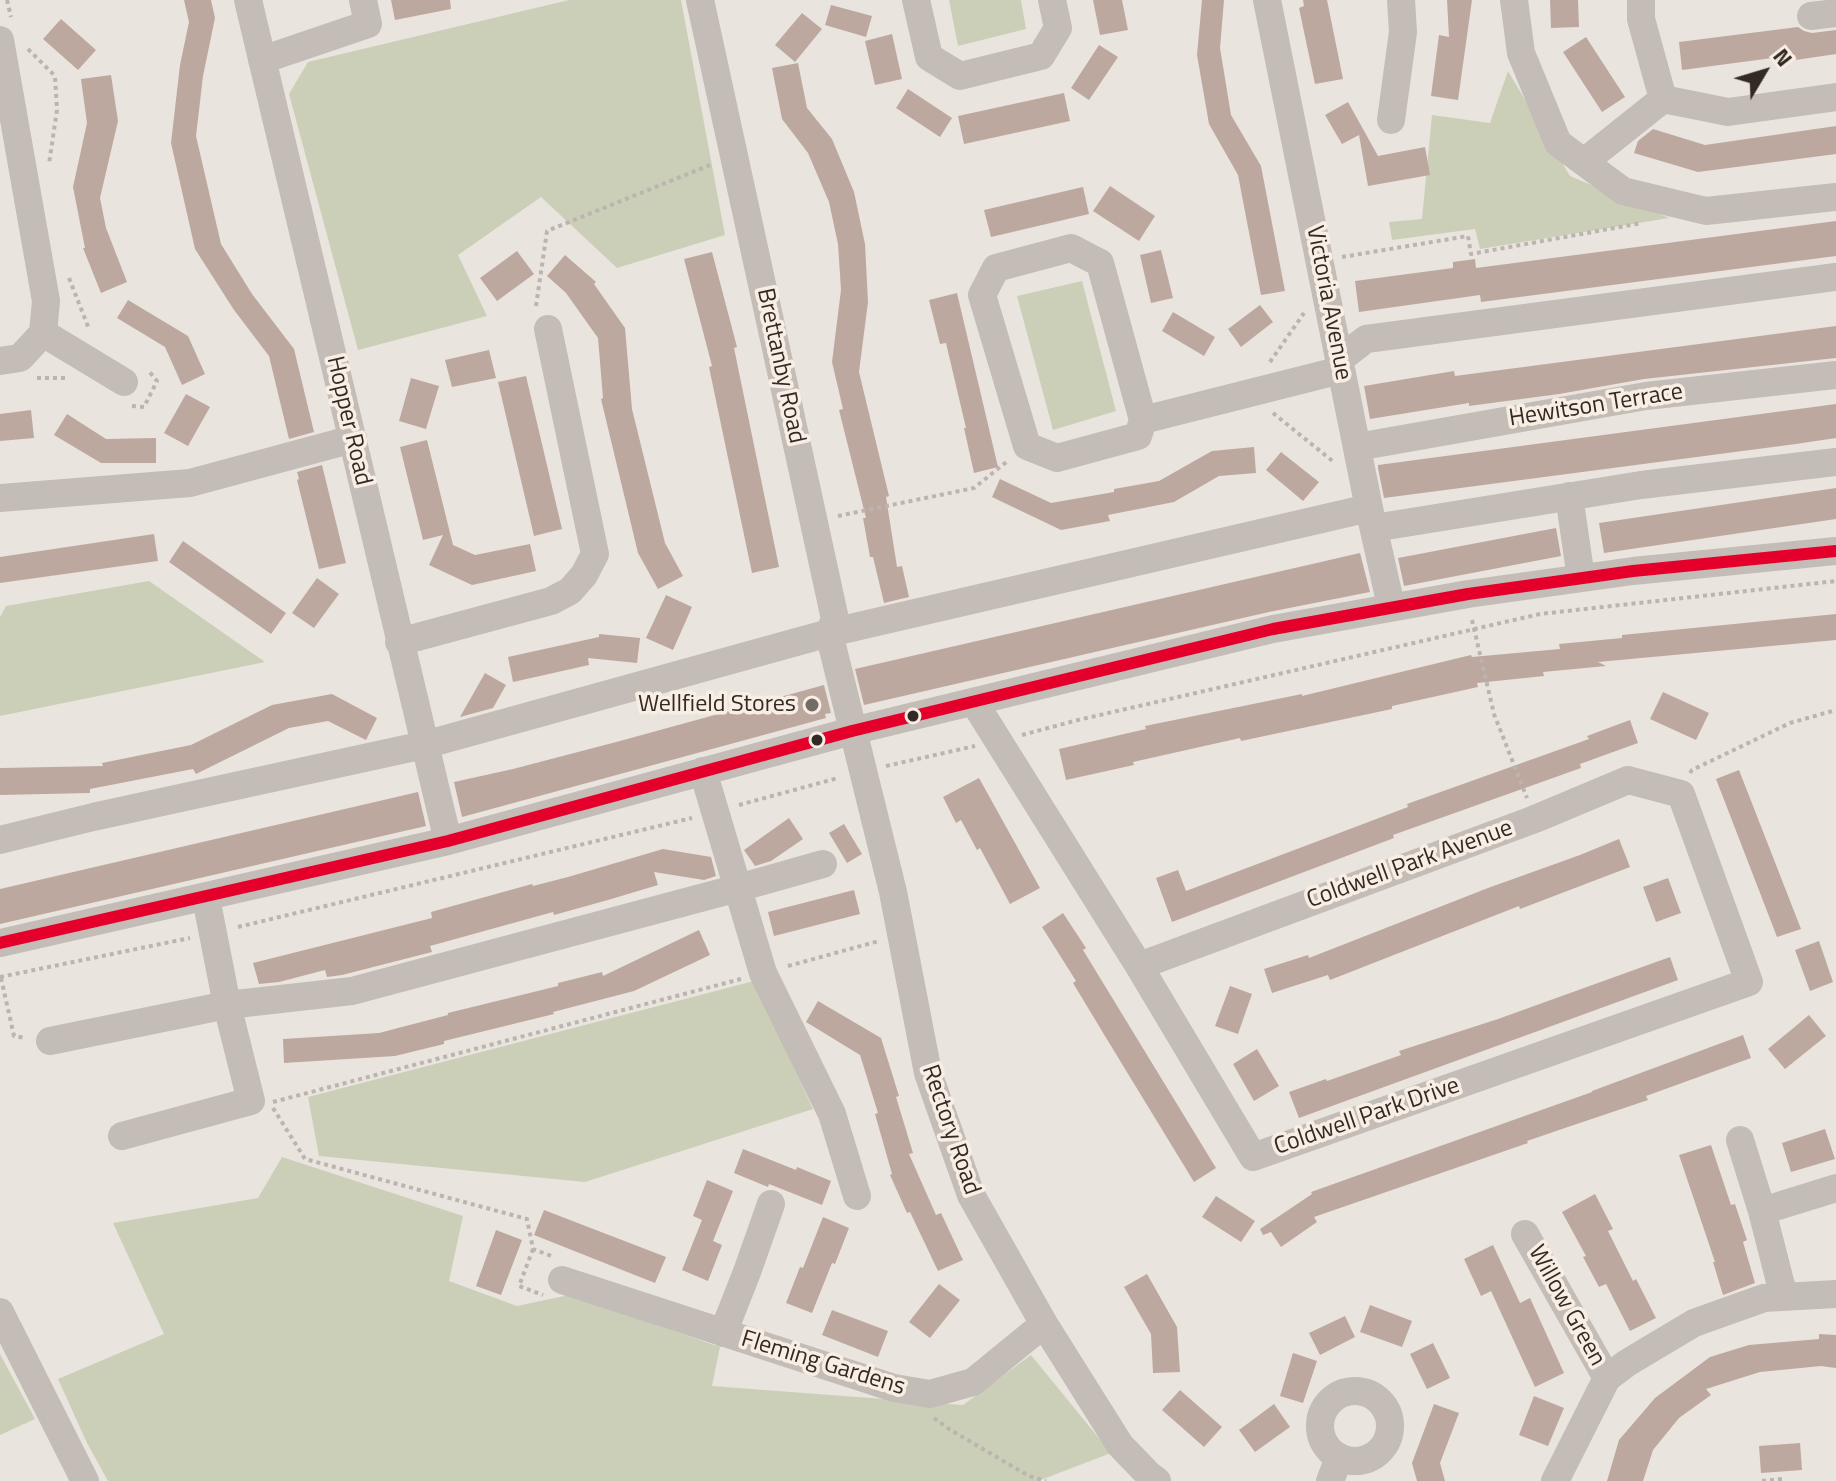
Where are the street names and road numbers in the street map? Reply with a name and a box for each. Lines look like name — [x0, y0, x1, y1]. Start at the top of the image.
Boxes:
street label: Victoria Avenue — [1299, 223, 1357, 383]
street label: Brettanby Road — [750, 286, 810, 446]
street label: Hopper Road — [319, 354, 377, 488]
street label: Hewitson Terrace — [1507, 378, 1685, 434]
street label: Coldwell Park Avenue — [1303, 814, 1517, 916]
street label: Rectory Road — [914, 1061, 986, 1199]
street label: Coldwell Park Drive — [1271, 1072, 1463, 1162]
street label: Willow Green — [1521, 1241, 1611, 1371]
street label: Fleming Gardens — [738, 1325, 908, 1403]

